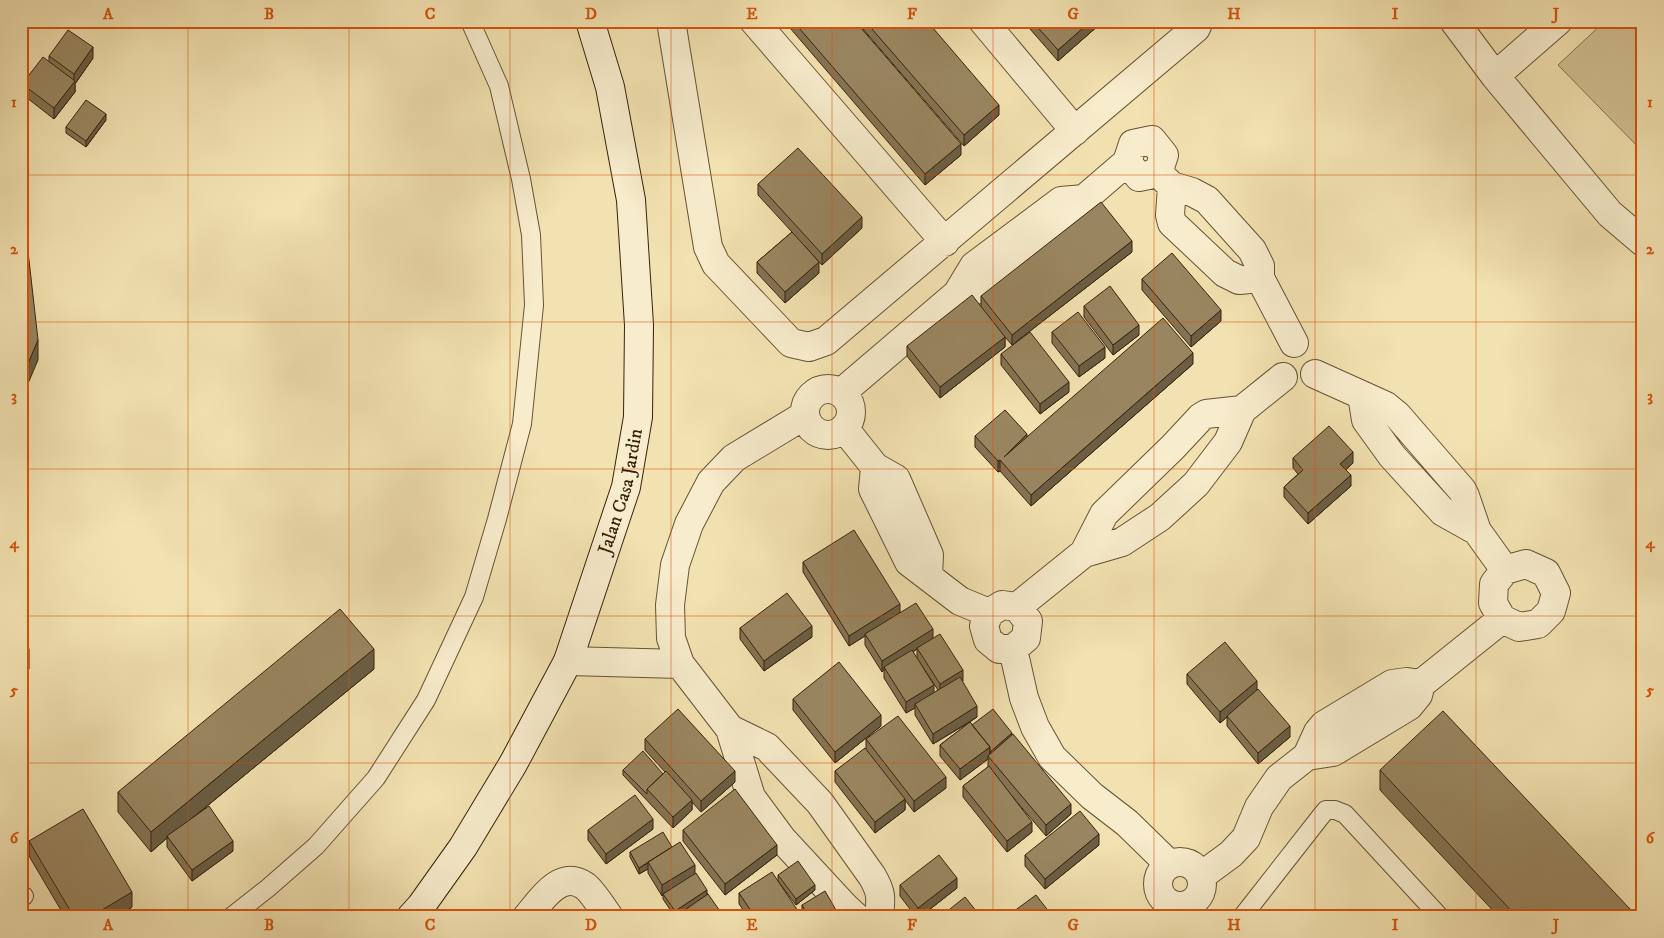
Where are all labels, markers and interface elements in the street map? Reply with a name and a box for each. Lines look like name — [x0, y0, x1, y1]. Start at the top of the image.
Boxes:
text: A — [102, 4, 114, 24]
text: B — [264, 4, 274, 24]
text: C — [425, 4, 435, 24]
text: D — [585, 4, 597, 24]
text: E — [746, 4, 758, 24]
text: F — [907, 4, 917, 24]
text: G — [1067, 4, 1079, 24]
text: H — [1227, 4, 1241, 24]
text: I — [1392, 4, 1399, 24]
text: J — [1551, 4, 1560, 24]
text: 1 — [11, 92, 17, 112]
text: 1 — [1647, 92, 1653, 112]
text: 2 — [10, 239, 19, 259]
text: 2 — [1646, 239, 1655, 259]
text: 3 — [11, 386, 17, 406]
text: 3 — [1647, 386, 1653, 406]
street label: Jalan Casa Jardin — [592, 427, 647, 559]
text: 4 — [8, 533, 19, 553]
text: 4 — [1644, 533, 1655, 553]
text: 5 — [9, 680, 18, 700]
text: 5 — [1645, 680, 1654, 700]
text: 6 — [10, 828, 20, 848]
text: 6 — [1646, 828, 1656, 848]
text: A — [102, 915, 114, 935]
text: B — [264, 915, 274, 935]
text: C — [425, 915, 435, 935]
text: D — [585, 915, 597, 935]
text: E — [746, 915, 758, 935]
text: F — [907, 915, 917, 935]
text: G — [1067, 915, 1079, 935]
text: H — [1227, 915, 1241, 935]
text: I — [1392, 915, 1399, 935]
text: J — [1551, 915, 1560, 935]

